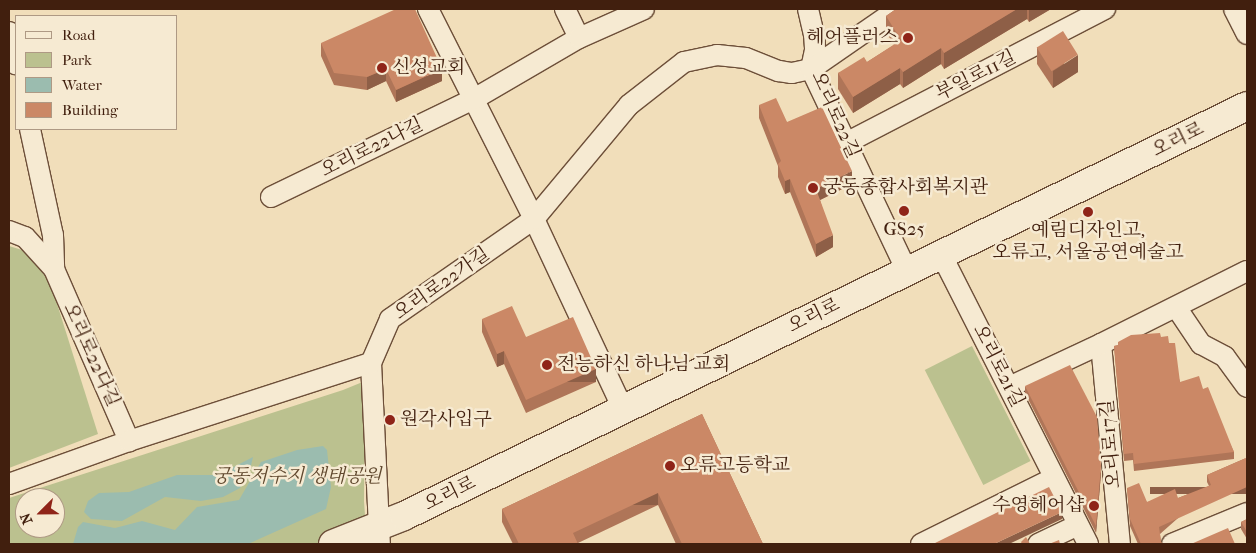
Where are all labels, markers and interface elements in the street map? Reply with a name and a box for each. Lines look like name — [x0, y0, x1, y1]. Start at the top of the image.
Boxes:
legend — [15, 15, 178, 130]
text: Road — [62, 26, 95, 44]
place label: 헤어플러스 — [806, 27, 898, 49]
marker: 헤어플러스 — [902, 32, 914, 44]
street label: 부일로11길 — [932, 46, 1020, 106]
text: Park — [62, 51, 92, 69]
place label: 신성교회 — [392, 57, 465, 79]
marker: 신성교회 — [376, 62, 388, 74]
street label: 오리로22길 — [806, 68, 864, 162]
text: Water — [62, 76, 102, 94]
text: Building — [62, 101, 118, 119]
street label: 오리로22나길 — [317, 113, 427, 183]
street label: 오리로 — [1148, 118, 1208, 162]
place label: 궁동종합사회복지관 — [823, 177, 988, 199]
marker: 궁동종합사회복지관 — [807, 182, 819, 194]
marker: GS25 — [898, 205, 910, 217]
marker: 예림디자인고, 오류고, 서울공연예술고 — [1082, 206, 1094, 218]
place label: GS25 — [883, 219, 925, 241]
place label: 예림디자인고, 오류고, 서울공연예술고 — [992, 220, 1184, 264]
street label: 오리로22가길 — [390, 243, 494, 325]
street label: 오리로 — [784, 294, 844, 338]
street label: 오리로22다길 — [58, 300, 124, 410]
street label: 오리로21길 — [967, 321, 1029, 411]
place label: 전능하신 하나님 교회 — [557, 354, 730, 376]
marker: 전능하신 하나님 교회 — [541, 359, 553, 371]
street label: 오리로17길 — [1096, 398, 1126, 490]
place label: 원각사입구 — [400, 409, 492, 431]
marker: 원각사입구 — [384, 414, 396, 426]
place label: 오류고등학교 — [680, 455, 790, 477]
marker: 오류고등학교 — [664, 460, 676, 472]
park label: 궁동저수지 생태공원 — [212, 466, 382, 488]
street label: 오리로 — [420, 472, 480, 516]
north arrow — [15, 488, 65, 538]
place label: 수영헤어샵 — [992, 495, 1084, 517]
marker: 수영헤어샵 — [1088, 500, 1100, 512]
text: N — [17, 510, 37, 527]

